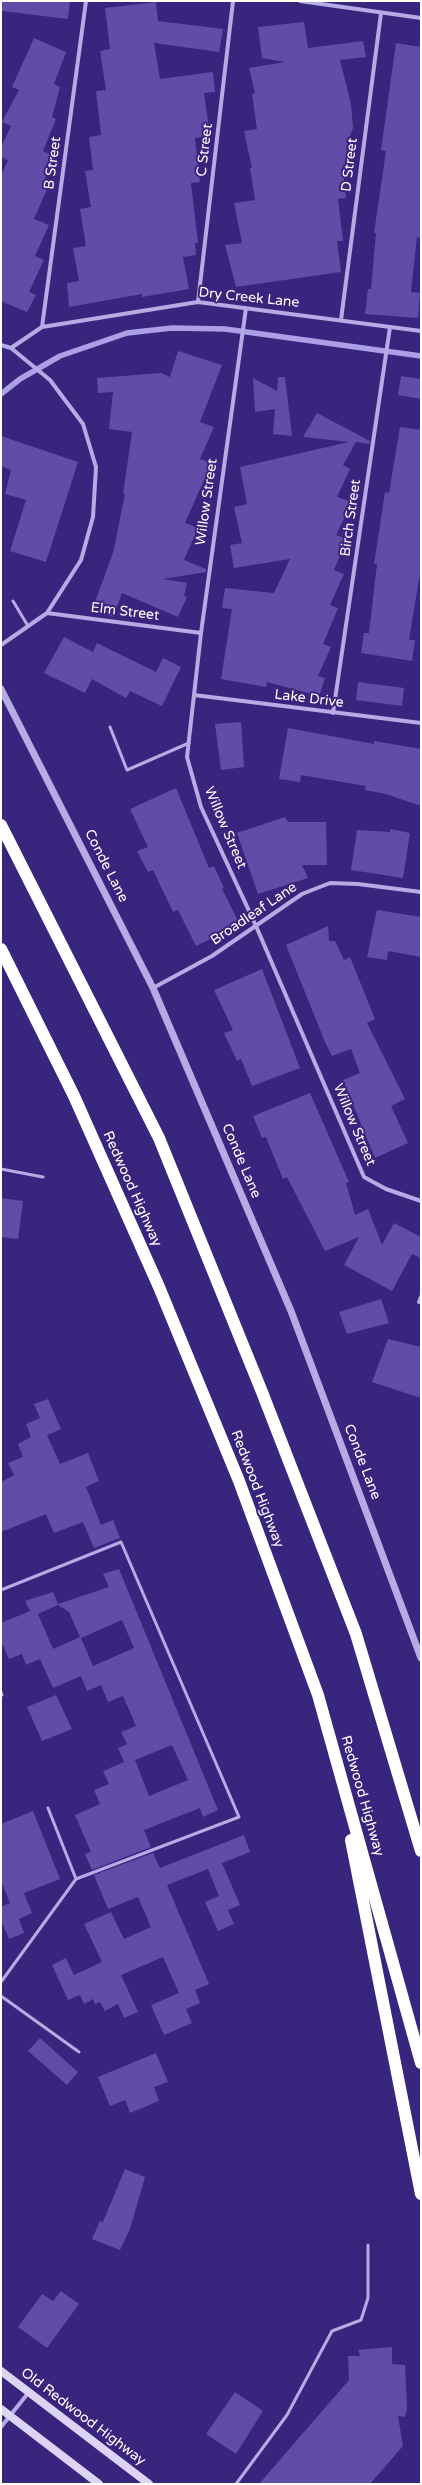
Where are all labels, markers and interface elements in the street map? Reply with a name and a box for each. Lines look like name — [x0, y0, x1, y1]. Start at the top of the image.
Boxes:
street label: C Street — [193, 122, 217, 178]
street label: B Street — [41, 135, 65, 191]
street label: D Street — [338, 137, 362, 193]
street label: Dry Creek Lane — [198, 284, 300, 312]
street label: Willow Street — [193, 457, 221, 547]
street label: Birch Street — [337, 478, 365, 558]
street label: Elm Street — [90, 599, 160, 625]
street label: Lake Drive — [273, 686, 345, 712]
street label: Willow Street — [200, 784, 250, 872]
street label: Conde Lane — [81, 827, 131, 905]
street label: Broadleaf Lane — [208, 879, 300, 949]
street label: Willow Street — [329, 1081, 379, 1169]
street label: Conde Lane — [218, 1121, 264, 1201]
street label: Redwood Highway — [99, 1129, 165, 1249]
street label: Conde Lane — [340, 1422, 384, 1502]
street label: Redwood Highway — [227, 1428, 287, 1550]
street label: Redwood Highway — [337, 1734, 387, 1858]
street label: Old Redwood Highway — [17, 2365, 149, 2469]

